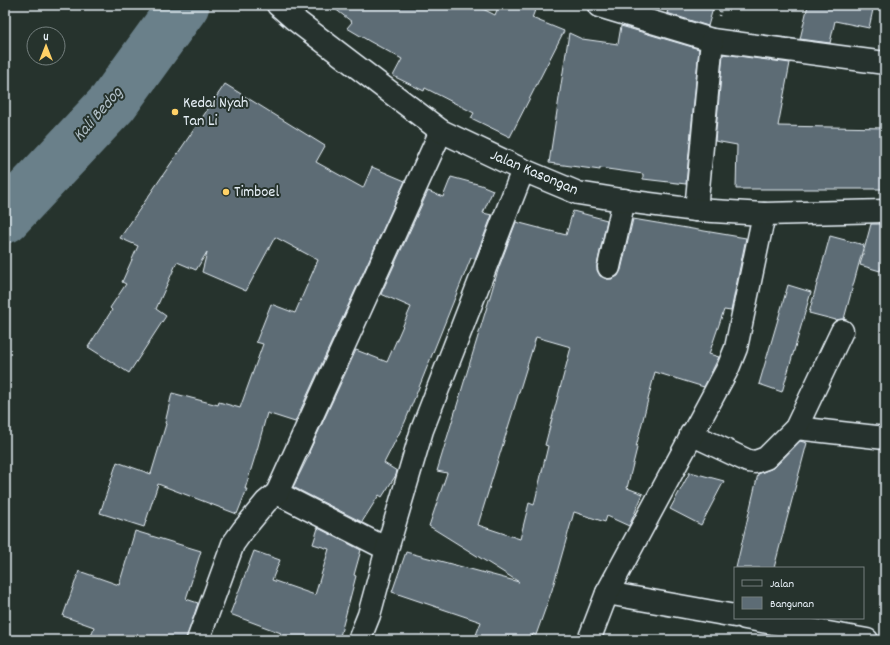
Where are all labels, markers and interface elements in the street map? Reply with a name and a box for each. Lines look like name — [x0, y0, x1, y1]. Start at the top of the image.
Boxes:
north arrow — [26, 26, 66, 66]
text: U — [43, 30, 49, 46]
water label: Kali Bedog — [68, 82, 130, 148]
place label: Kedai Nyah Tan Li — [183, 92, 248, 133]
marker: Kedai Nyah Tan Li — [170, 107, 180, 117]
street label: Jalan Kasongan — [486, 144, 582, 202]
place label: Timboel — [234, 181, 279, 204]
marker: Timboel — [221, 187, 231, 197]
legend — [734, 567, 864, 619]
text: Jalan — [770, 576, 794, 593]
text: Bangunan — [770, 596, 814, 613]

